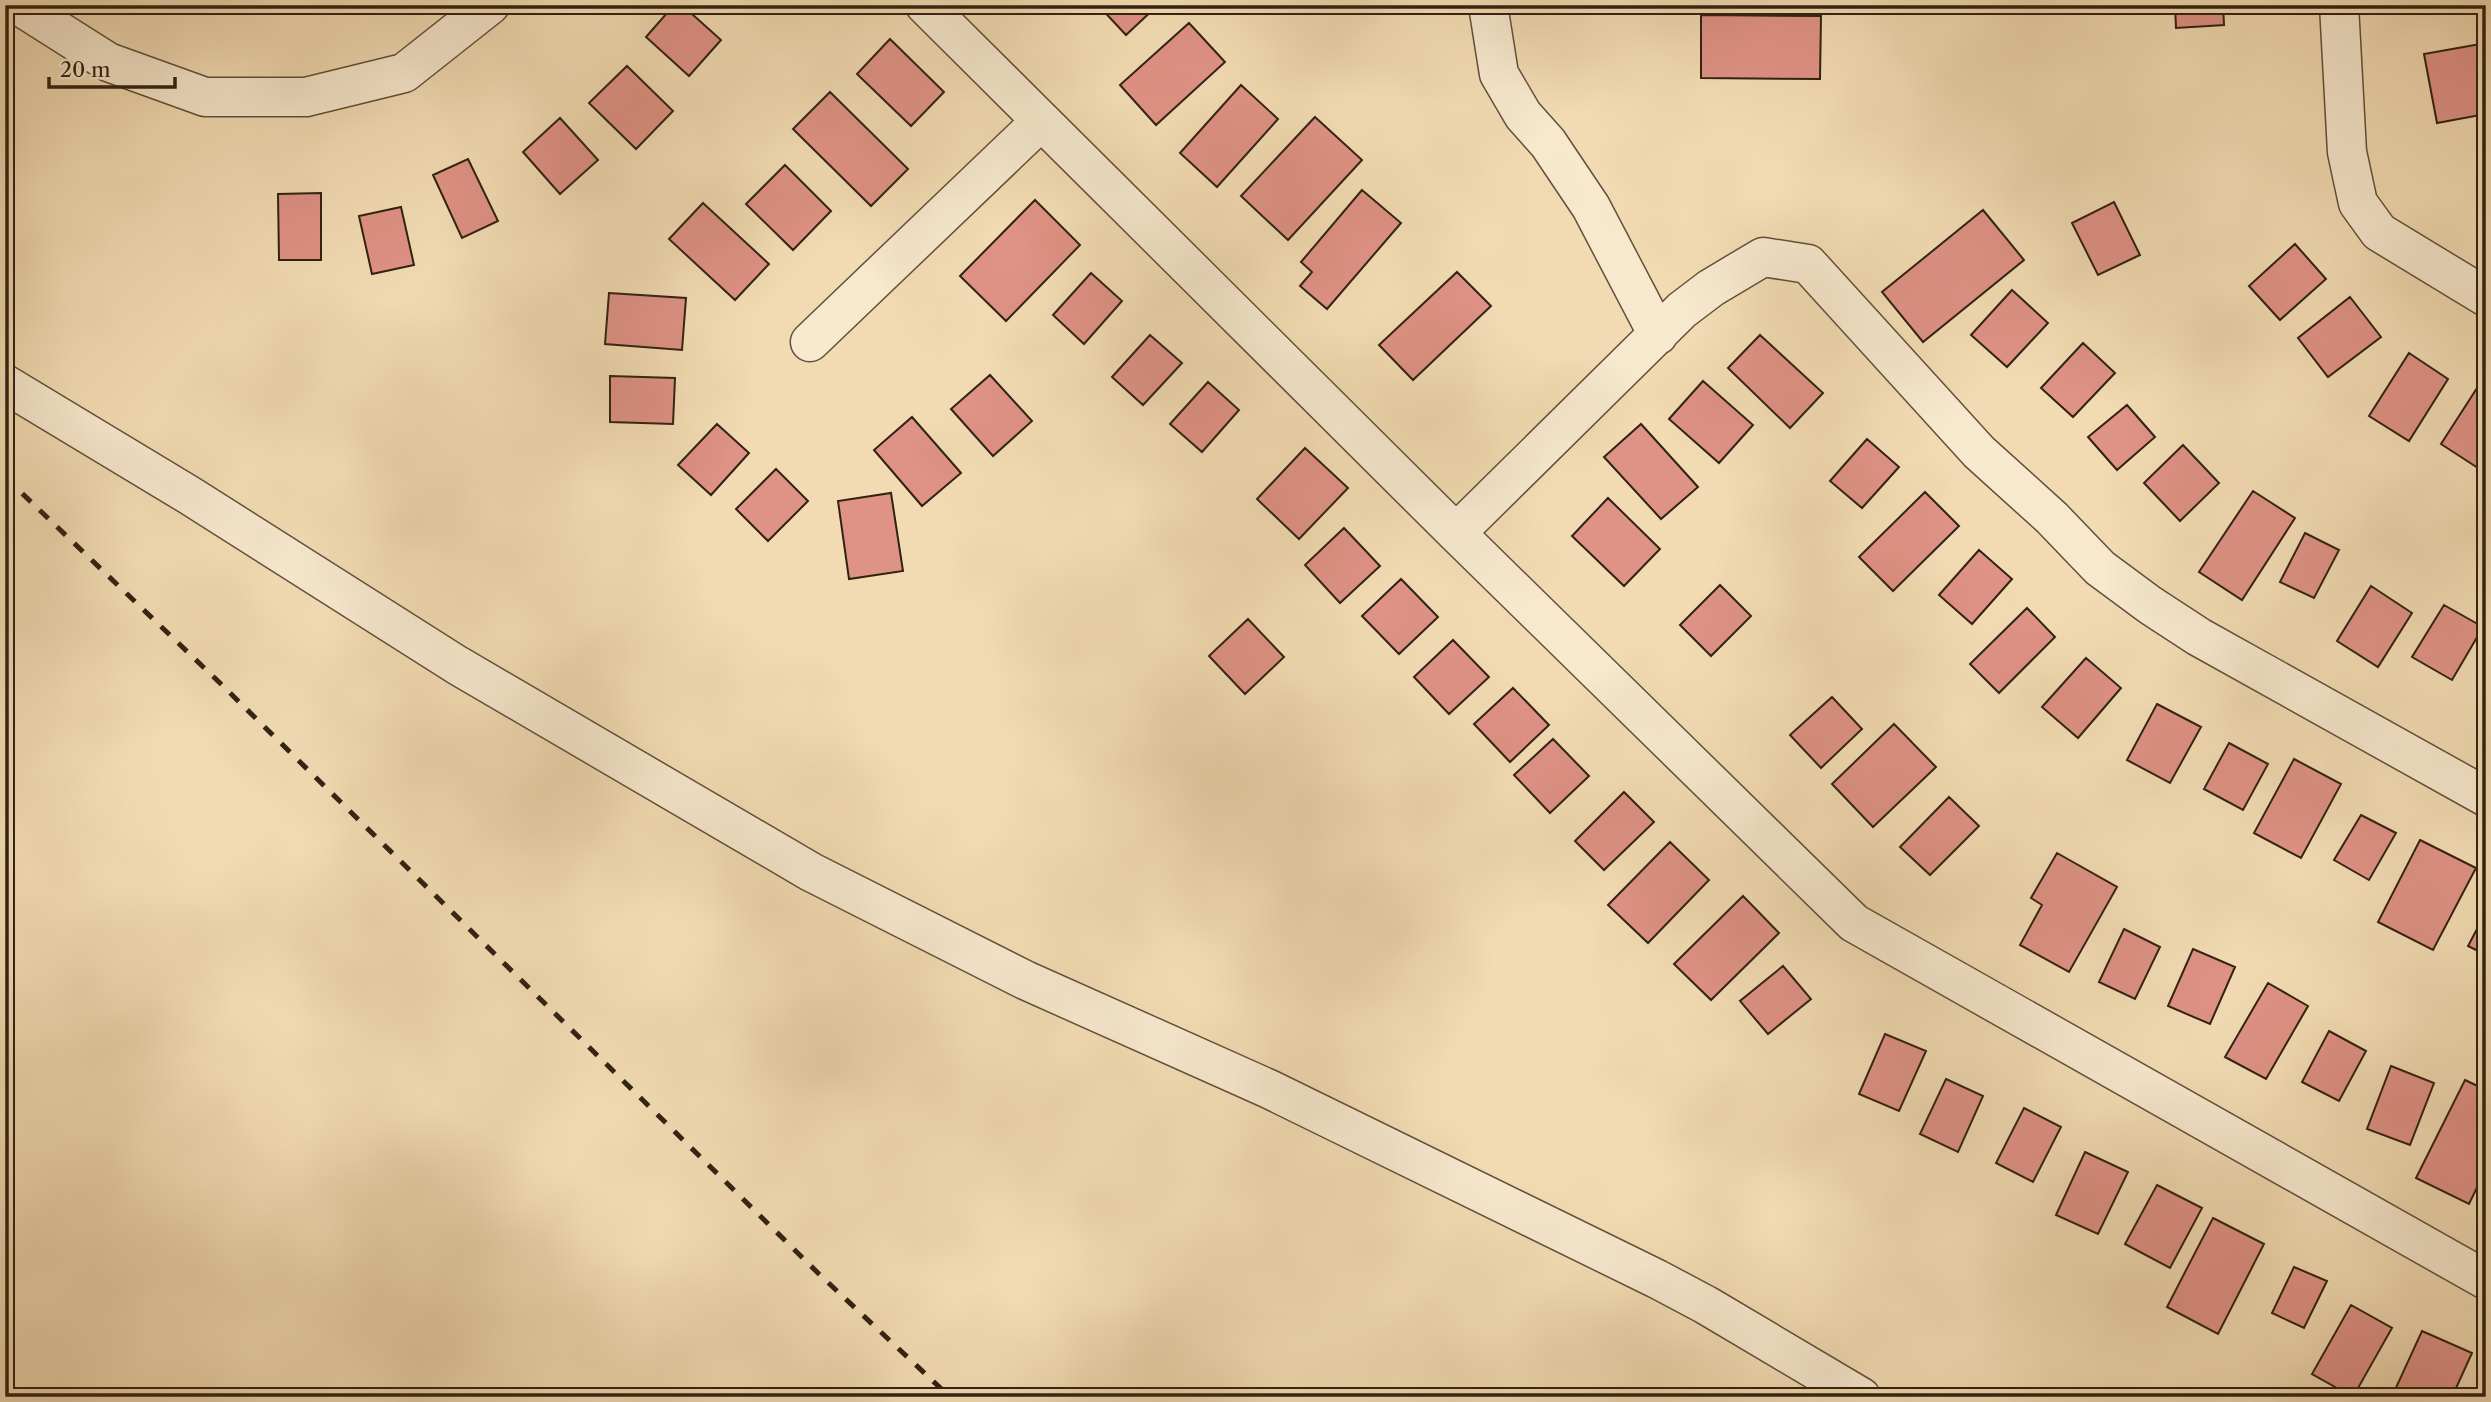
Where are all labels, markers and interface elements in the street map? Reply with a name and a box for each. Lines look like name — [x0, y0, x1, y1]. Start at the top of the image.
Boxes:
scale bar — [49, 46, 175, 90]
text: 20 m — [60, 57, 111, 82]

